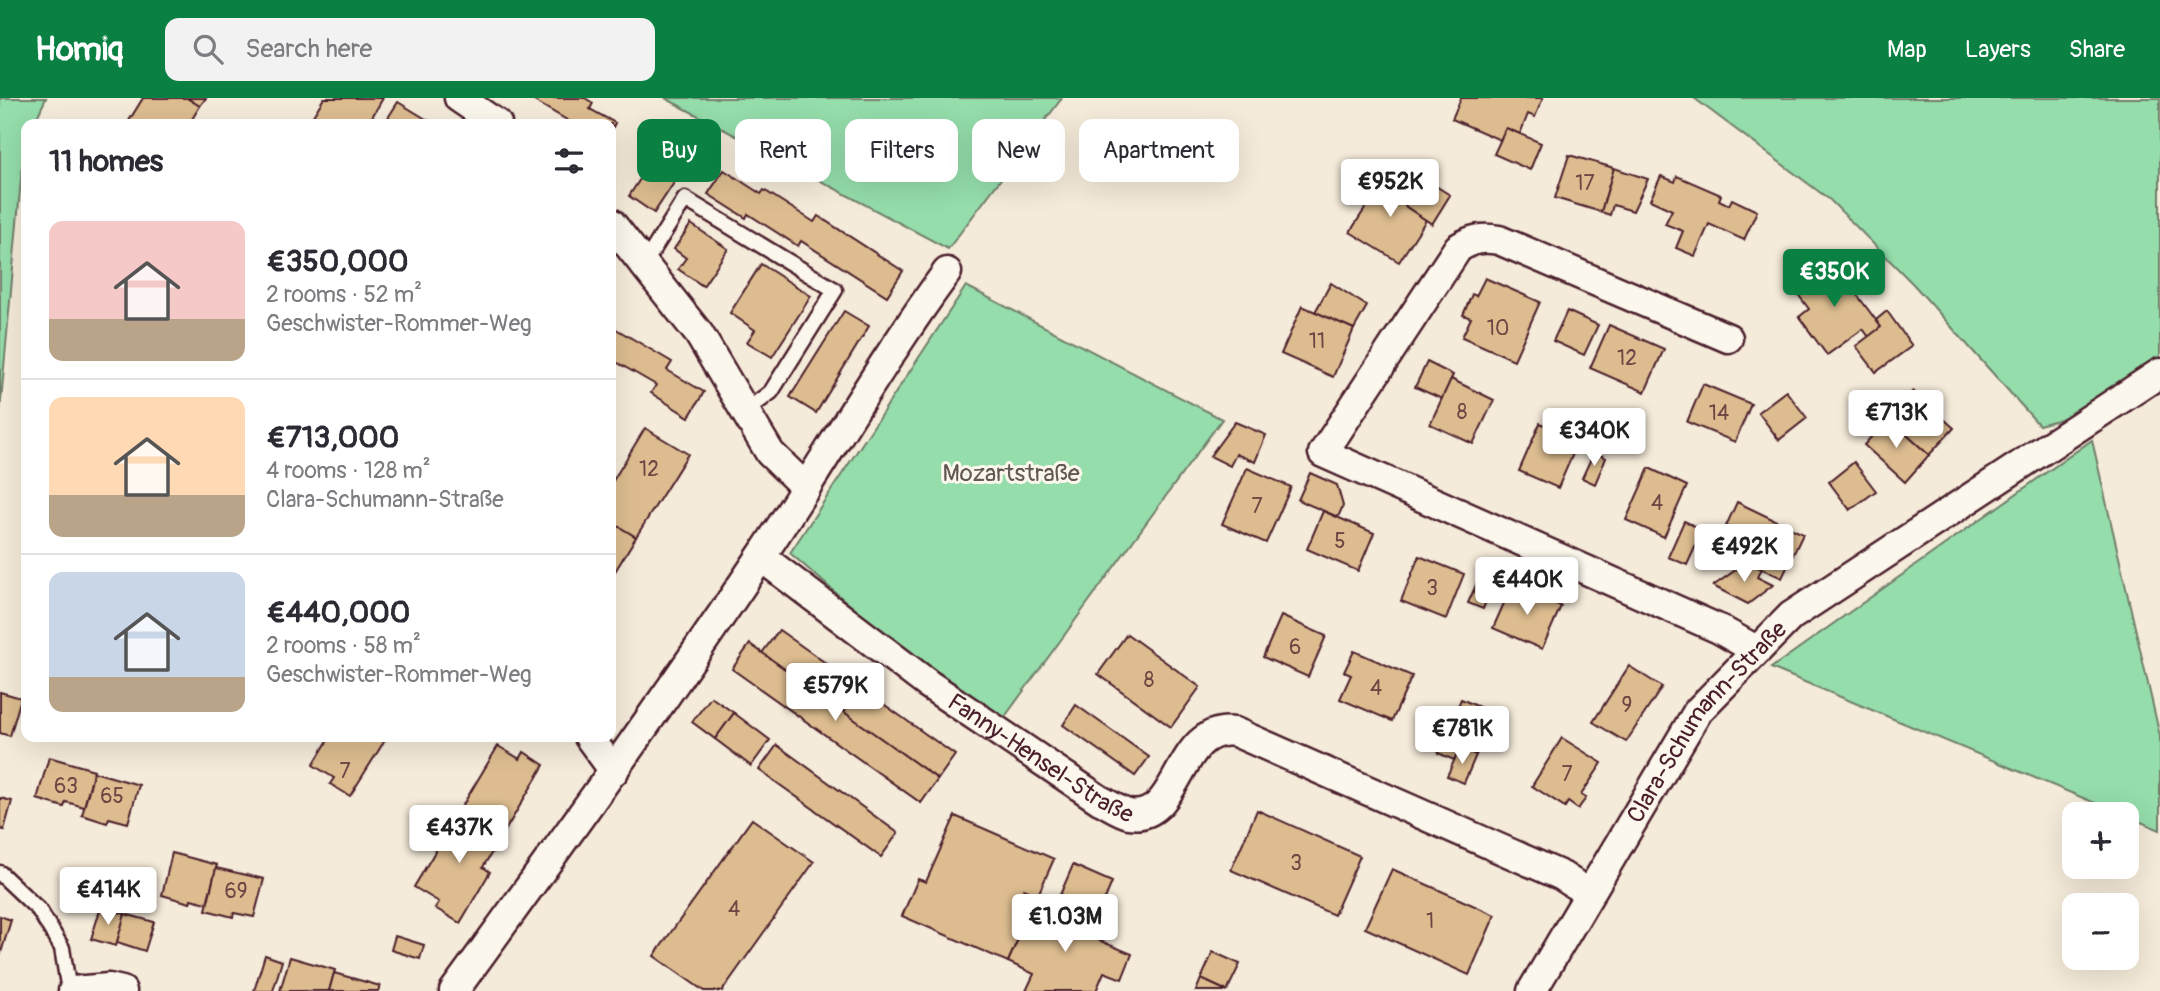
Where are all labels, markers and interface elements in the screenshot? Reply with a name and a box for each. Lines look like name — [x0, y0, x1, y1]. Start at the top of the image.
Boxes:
search box — [165, 18, 655, 81]
text: Homiq — [35, 29, 123, 70]
icon: search — [189, 30, 227, 68]
text: Search here — [245, 33, 372, 65]
text: Map — [1887, 35, 1927, 64]
text: Layers — [1965, 35, 2031, 64]
text: Share — [2069, 35, 2125, 64]
chip: Buy — [637, 119, 721, 182]
chip: Rent — [735, 119, 831, 182]
chip: Filters — [845, 119, 958, 182]
chip: New — [972, 119, 1065, 182]
chip: Apartment — [1079, 119, 1239, 182]
icon: filters — [550, 142, 588, 180]
text: 11 homes — [49, 143, 163, 180]
pin: €952K — [1341, 159, 1439, 219]
text: €952K — [1357, 167, 1423, 196]
house number: 17 — [1575, 170, 1595, 197]
text: €350,000 — [266, 243, 408, 280]
icon: home — [105, 249, 189, 333]
pin: €350K — [1785, 250, 1883, 309]
text: €350K — [1799, 257, 1869, 286]
text: 2 rooms · 52 m² — [266, 280, 422, 309]
text: Geschwister-Rommer-Weg — [266, 309, 532, 338]
house number: 10 — [1487, 315, 1509, 342]
house number: 11 — [1309, 328, 1325, 355]
house number: 12 — [1617, 345, 1637, 372]
pin: €713K — [1847, 390, 1945, 450]
text: €713K — [1864, 398, 1928, 427]
house number: 8 — [1457, 399, 1467, 426]
house number: 14 — [1709, 400, 1729, 427]
pin: €340K — [1545, 408, 1643, 468]
text: €340K — [1559, 416, 1629, 445]
text: €713,000 — [266, 419, 399, 456]
icon: home — [105, 425, 189, 509]
text: 4 rooms · 128 m² — [266, 456, 431, 485]
house number: 12 — [639, 456, 659, 483]
park label: Mozartstraße — [942, 459, 1080, 488]
text: Clara-Schumann-Straße — [266, 485, 504, 514]
house number: 4 — [1651, 490, 1663, 517]
house number: 7 — [1251, 493, 1263, 520]
pin: €492K — [1695, 524, 1793, 584]
house number: 5 — [1334, 528, 1346, 555]
text: €492K — [1710, 532, 1778, 561]
pin: €440K — [1478, 558, 1576, 617]
text: €440K — [1491, 565, 1563, 594]
house number: 3 — [1426, 575, 1438, 602]
text: €440,000 — [266, 594, 410, 631]
icon: home — [105, 600, 189, 684]
street label: Clara-Schumann-Straße — [1621, 615, 1793, 828]
text: 2 rooms · 58 m² — [266, 631, 421, 660]
house number: 6 — [1289, 634, 1301, 661]
text: Geschwister-Rommer-Weg — [266, 660, 532, 689]
pin: €579K — [786, 664, 884, 723]
house number: 8 — [1144, 667, 1154, 694]
text: €579K — [802, 671, 868, 700]
house number: 4 — [1370, 675, 1382, 702]
street label: Fanny-Hensel-Straße — [942, 688, 1137, 830]
house number: 9 — [1622, 692, 1632, 719]
pin: €781K — [1413, 706, 1511, 766]
text: €781K — [1431, 714, 1493, 743]
house number: 7 — [339, 758, 351, 785]
house number: 7 — [1561, 761, 1573, 788]
house number: 63 — [54, 773, 78, 800]
house number: 65 — [100, 783, 124, 810]
map controls — [2062, 802, 2139, 970]
button: + — [2062, 802, 2139, 879]
pin: €437K — [410, 806, 508, 865]
text: €437K — [425, 813, 493, 842]
house number: 3 — [1290, 850, 1302, 877]
pin: €414K — [59, 868, 157, 927]
text: €414K — [76, 875, 140, 904]
house number: 69 — [224, 878, 248, 905]
button: − — [2062, 893, 2139, 970]
pin: €1.03M — [1008, 894, 1122, 954]
house number: 4 — [728, 896, 740, 923]
text: €1.03M — [1028, 902, 1102, 931]
house number: 1 — [1426, 908, 1434, 935]

